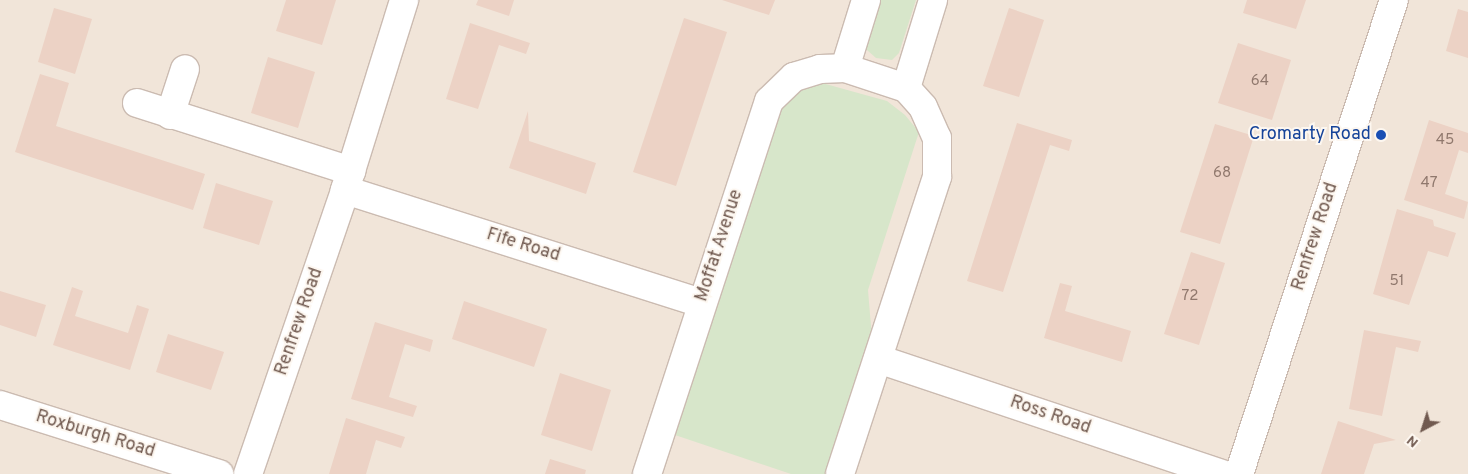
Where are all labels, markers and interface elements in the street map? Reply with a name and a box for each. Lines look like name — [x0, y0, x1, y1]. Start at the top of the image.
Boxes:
house number: 64 — [1251, 73, 1269, 91]
place label: Cromarty Road — [1249, 124, 1371, 146]
marker: Cromarty Road — [1375, 129, 1387, 141]
house number: 45 — [1436, 132, 1454, 150]
house number: 68 — [1213, 165, 1231, 183]
house number: 47 — [1421, 175, 1437, 193]
street label: Renfrew Road — [1288, 180, 1344, 294]
street label: Moffat Avenue — [692, 187, 748, 305]
street label: Fife Road — [484, 225, 562, 267]
street label: Renfrew Road — [272, 265, 328, 379]
house number: 51 — [1390, 273, 1404, 291]
house number: 72 — [1182, 288, 1198, 306]
street label: Ross Road — [1007, 392, 1093, 440]
north arrow — [1398, 404, 1448, 454]
street label: Roxburgh Road — [33, 407, 157, 463]
text: N — [1404, 431, 1422, 451]

